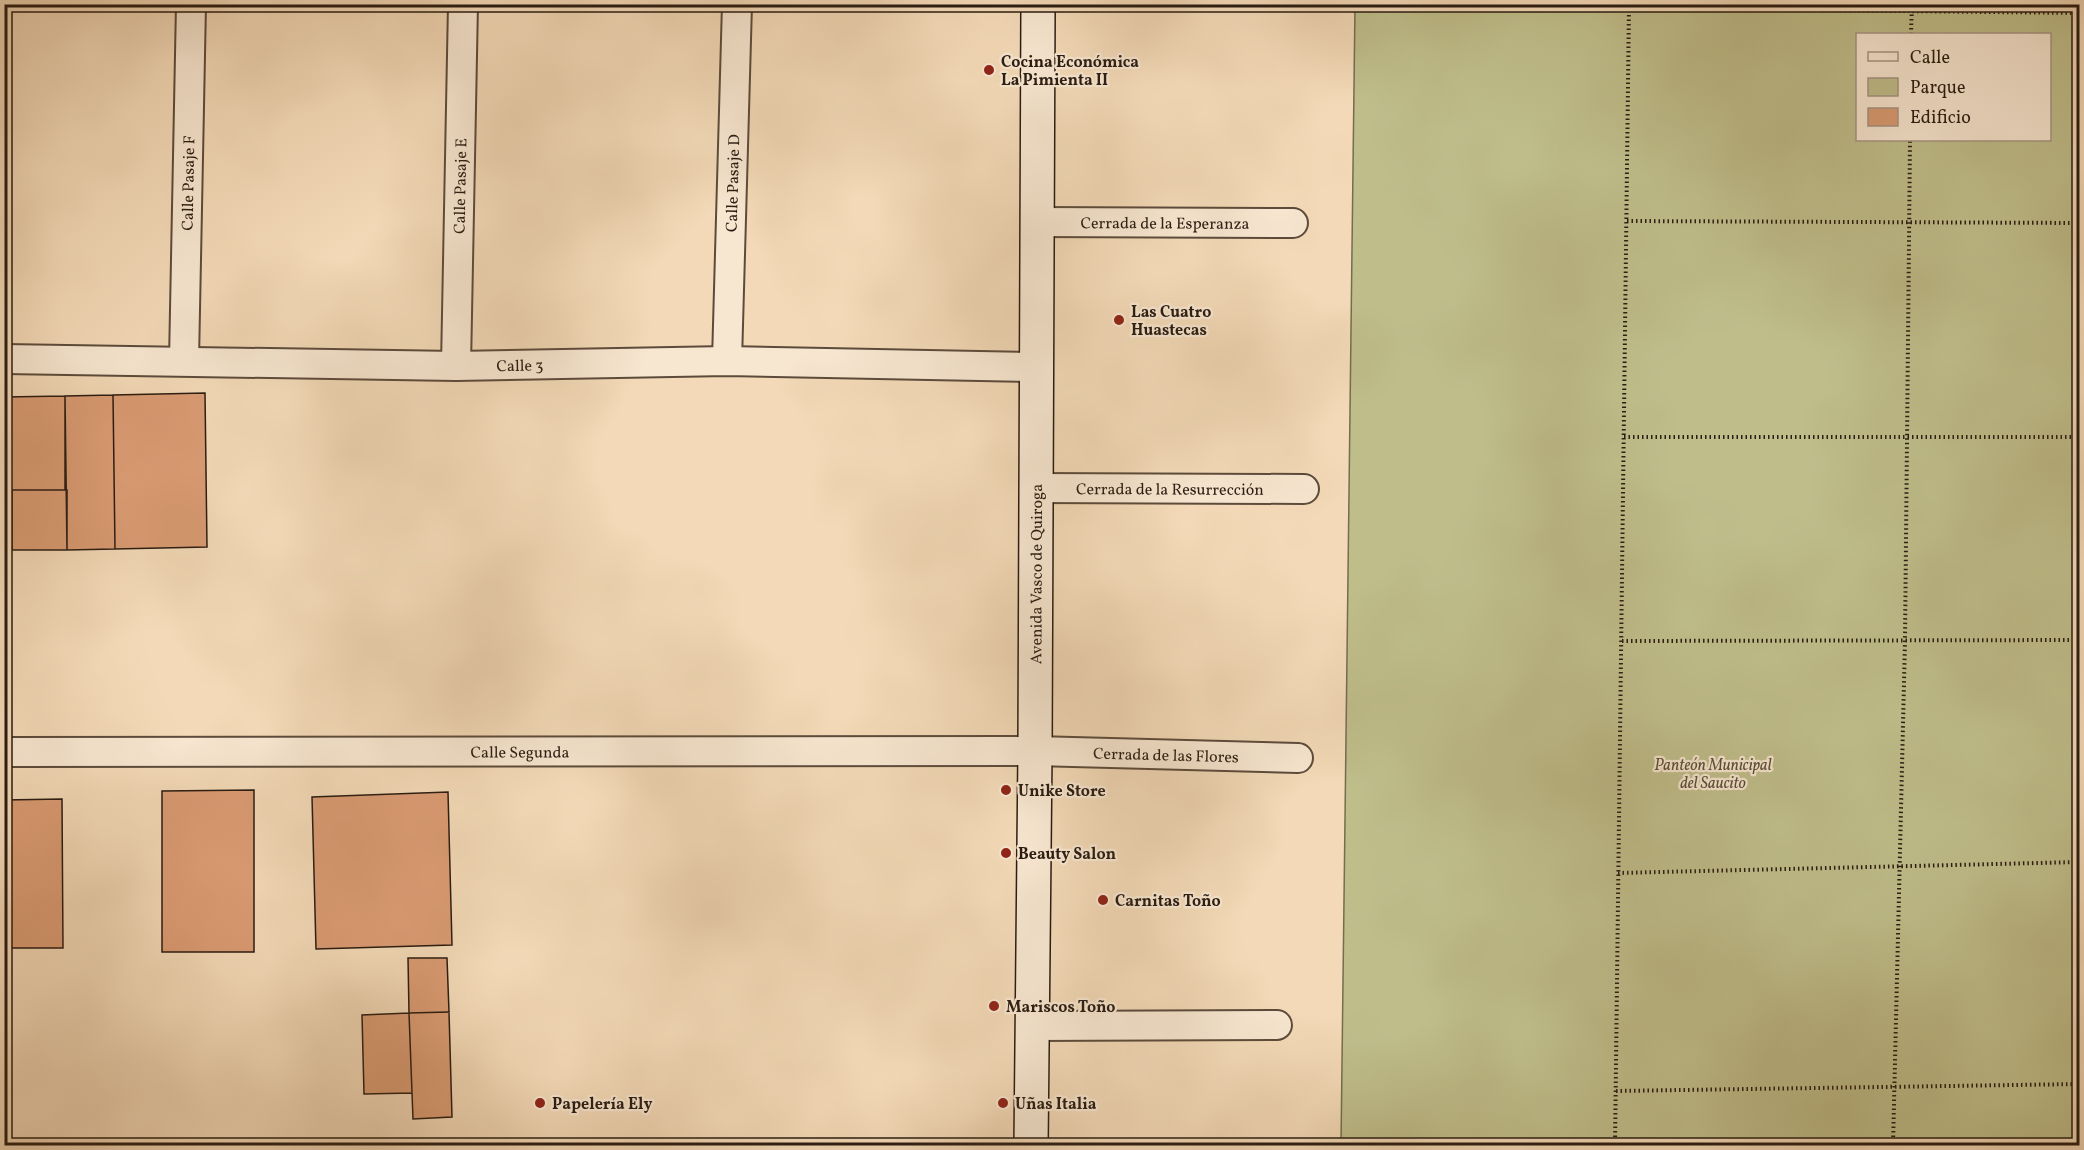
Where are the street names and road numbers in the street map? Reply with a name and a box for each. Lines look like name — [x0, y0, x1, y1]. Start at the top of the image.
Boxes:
street label: Calle Pasaje D — [722, 134, 746, 232]
street label: Calle Pasaje F — [178, 135, 201, 231]
street label: Calle Pasaje E — [450, 138, 473, 234]
street label: Cerrada de la Esperanza — [1080, 213, 1250, 236]
street label: Calle 3 — [496, 355, 544, 378]
street label: Cerrada de la Resurrección — [1076, 479, 1264, 502]
street label: Avenida Vasco de Quiroga — [1026, 484, 1049, 664]
street label: Calle Segunda — [470, 742, 570, 765]
street label: Cerrada de las Flores — [1093, 744, 1239, 769]

